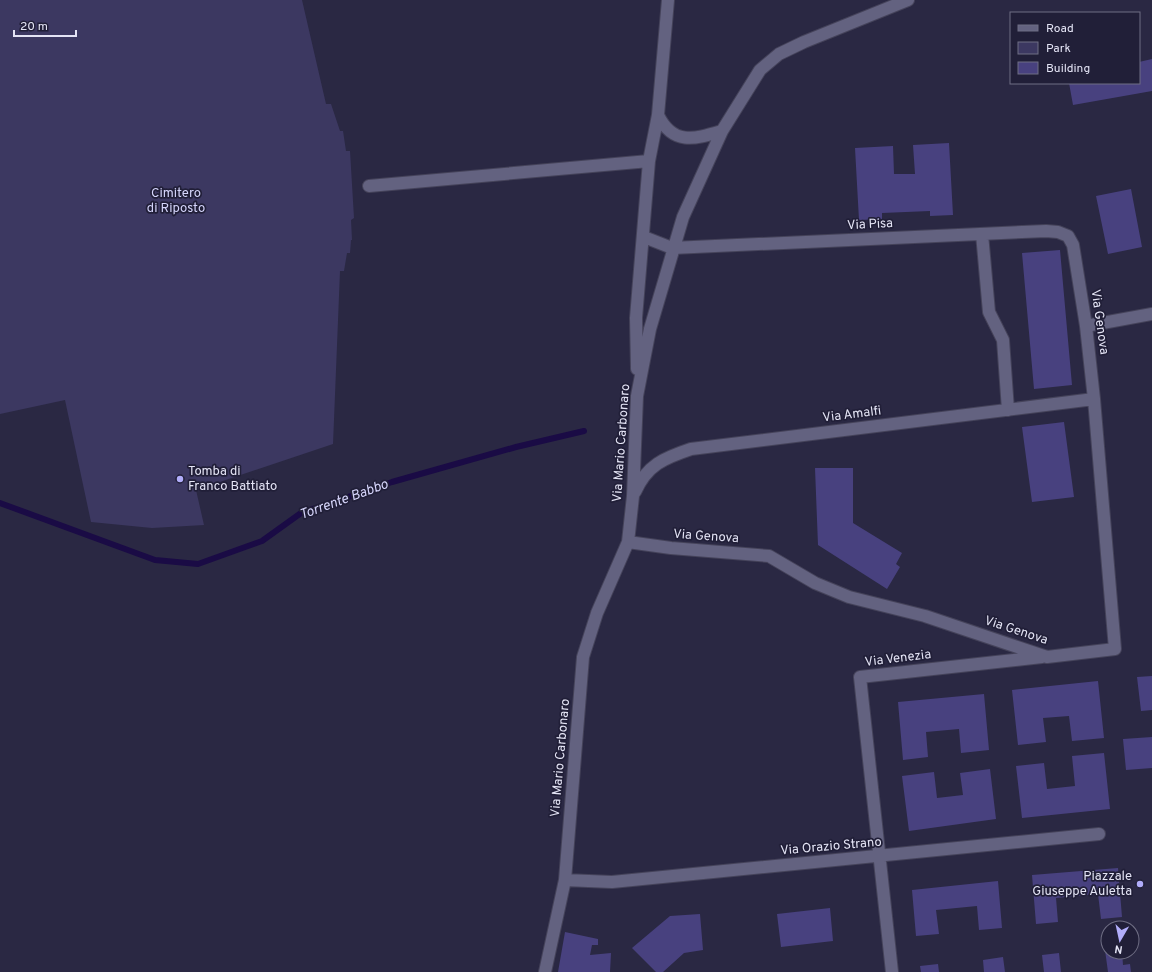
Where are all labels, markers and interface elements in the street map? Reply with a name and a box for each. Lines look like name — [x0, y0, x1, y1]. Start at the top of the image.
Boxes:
scale bar — [14, 12, 76, 38]
legend — [1010, 12, 1140, 84]
text: 20 m — [20, 19, 48, 35]
text: Road — [1046, 21, 1074, 37]
text: Park — [1046, 41, 1071, 57]
text: Building — [1046, 61, 1090, 77]
park label: Cimitero di Riposto — [147, 186, 205, 217]
street label: Via Pisa — [847, 216, 893, 234]
street label: Via Genova — [1087, 288, 1111, 356]
street label: Via Mario Carbonaro — [610, 383, 634, 503]
street label: Via Amalfi — [822, 403, 882, 427]
place label: Tomba di Franco Battiato — [188, 464, 277, 495]
marker: Tomba di Franco Battiato — [175, 474, 185, 484]
water label: Torrente Babbo — [297, 476, 391, 524]
street label: Via Genova — [673, 527, 739, 547]
street label: Via Genova — [982, 613, 1050, 649]
street label: Via Venezia — [864, 647, 932, 671]
street label: Via Mario Carbonaro — [548, 698, 574, 818]
street label: Via Orazio Strano — [780, 835, 882, 859]
place label: Piazzale Giuseppe Auletta — [1032, 869, 1132, 900]
marker: Piazzale Giuseppe Auletta — [1135, 879, 1145, 889]
north arrow — [1100, 920, 1140, 960]
text: N — [1114, 941, 1124, 956]

